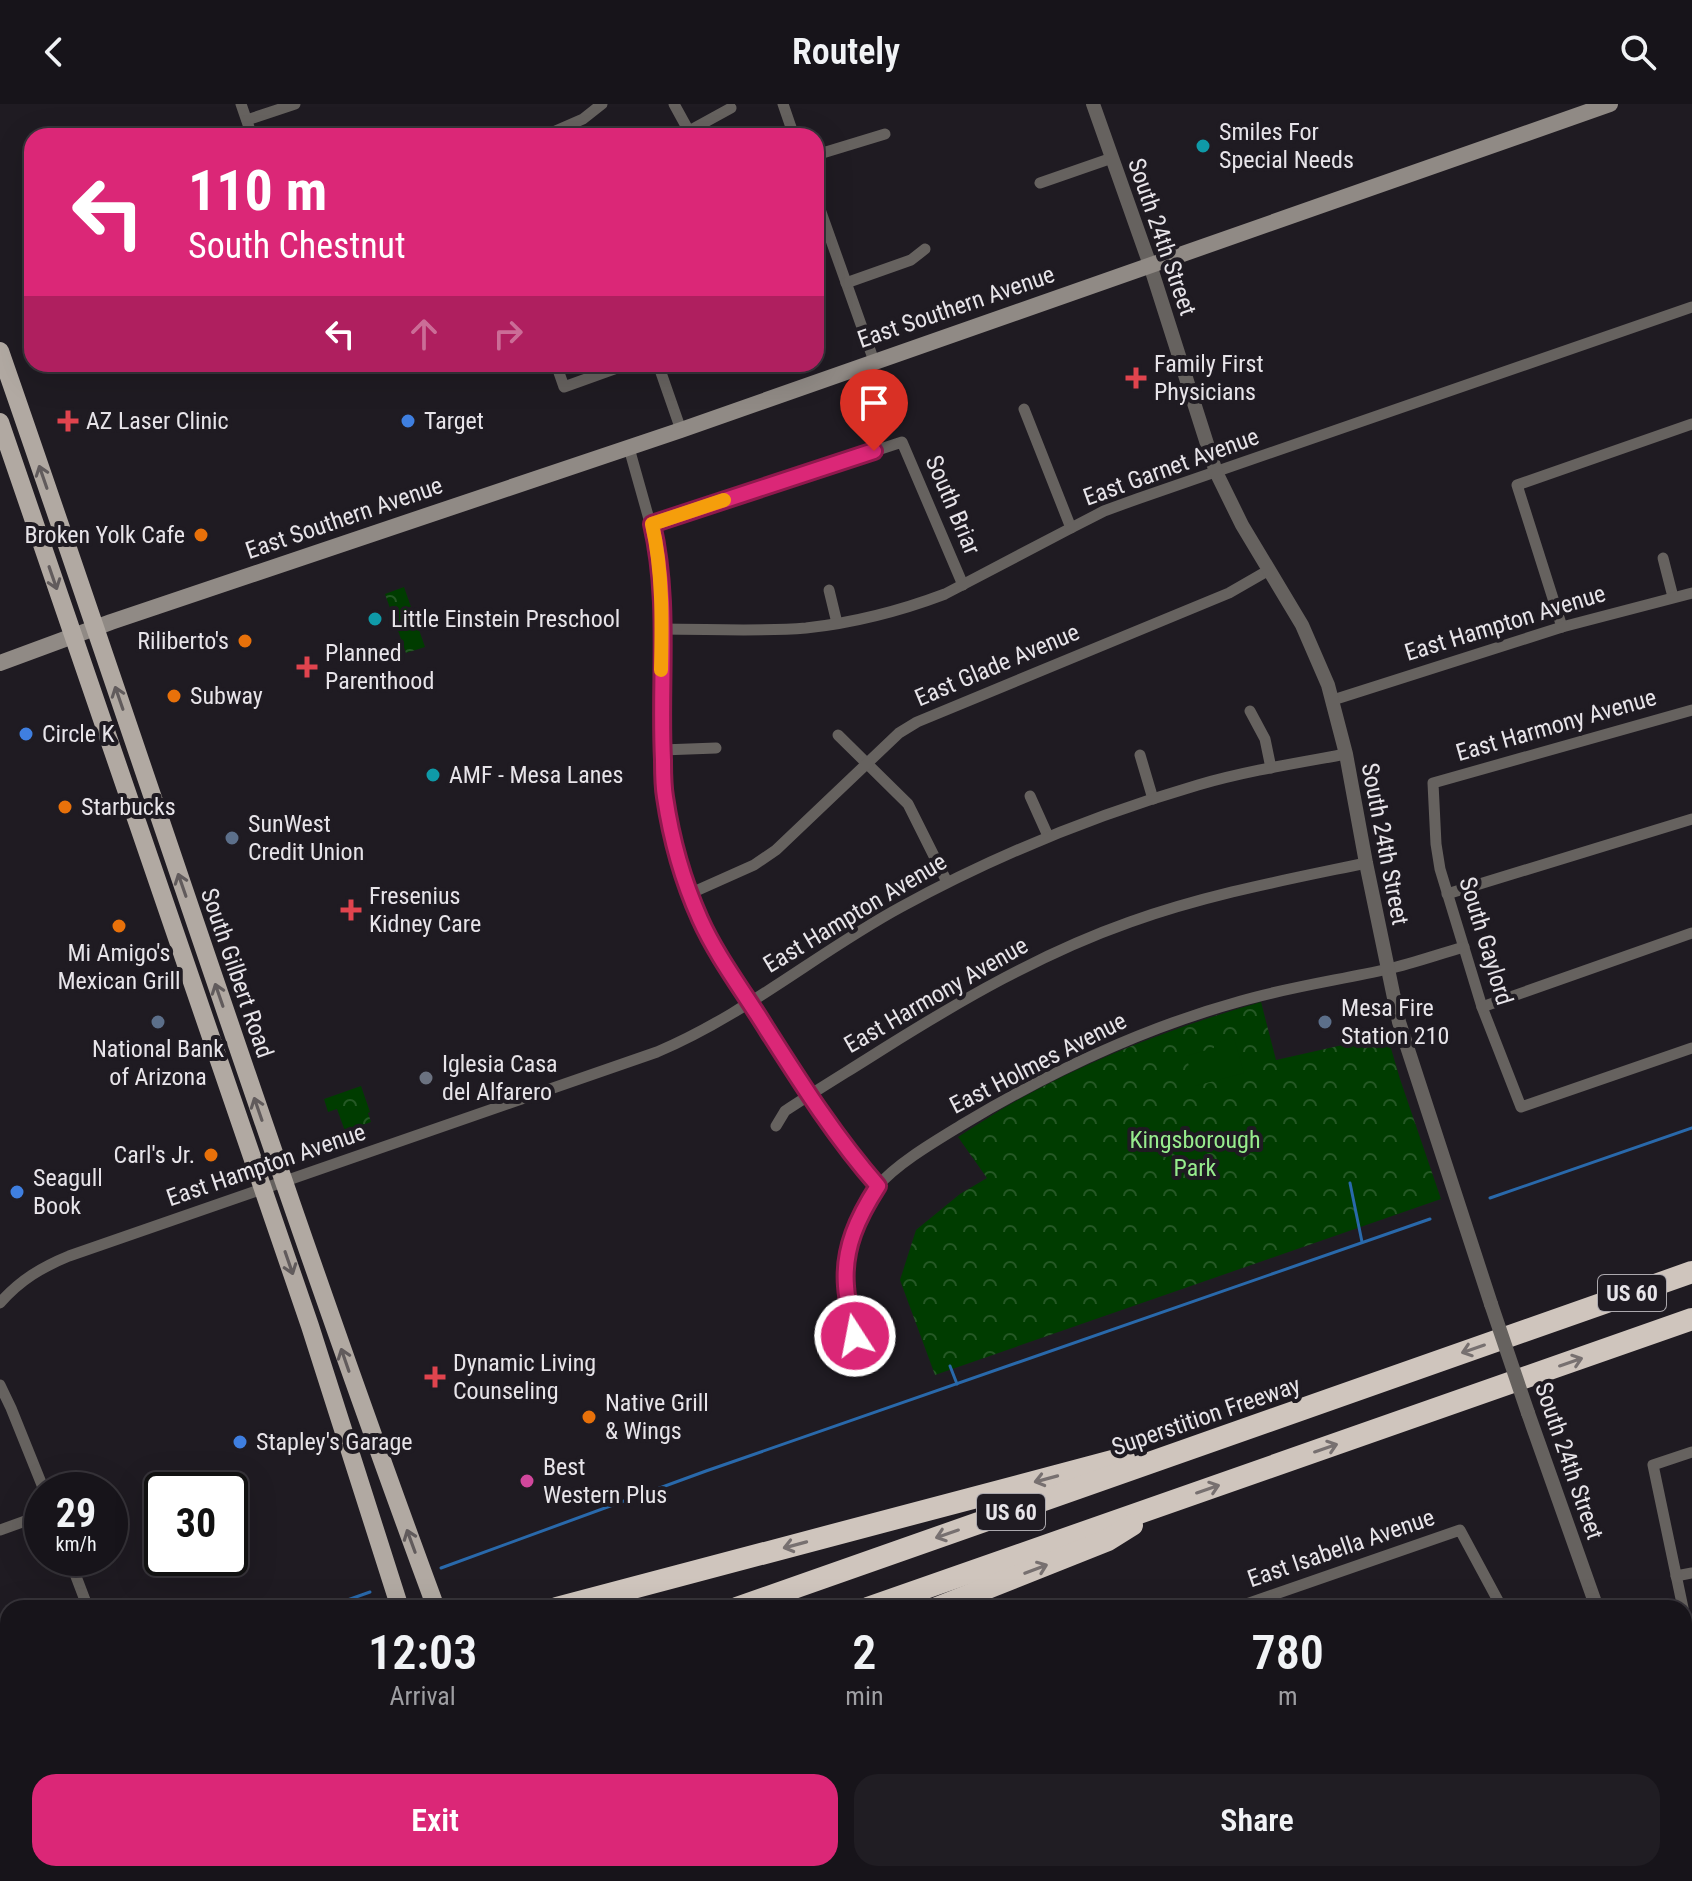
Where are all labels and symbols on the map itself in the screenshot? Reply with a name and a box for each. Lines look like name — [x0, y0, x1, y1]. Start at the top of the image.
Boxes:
place label: Smiles For Special Needs — [1219, 118, 1354, 174]
marker: Smiles For Special Needs — [1194, 137, 1212, 155]
street label: South 24th Street — [1122, 155, 1202, 319]
street label: East Southern Avenue — [854, 260, 1058, 354]
place label: Family First Physicians — [1154, 350, 1264, 406]
marker: Family First Physicians — [1125, 367, 1147, 389]
pin — [840, 369, 908, 451]
place label: AZ Laser Clinic — [86, 407, 229, 435]
place label: Target — [424, 407, 484, 435]
marker: AZ Laser Clinic — [57, 410, 79, 432]
marker: Target — [399, 412, 417, 430]
street label: East Garnet Avenue — [1080, 422, 1262, 512]
street label: South Briar — [920, 451, 986, 559]
one-way arrow — [35, 465, 50, 490]
street label: East Southern Avenue — [242, 471, 446, 565]
place label: Broken Yolk Cafe — [24, 521, 185, 549]
marker: Broken Yolk Cafe — [192, 526, 210, 544]
one-way arrow — [46, 565, 61, 590]
street label: East Hampton Avenue — [1401, 579, 1609, 667]
place label: Little Einstein Preschool — [391, 605, 620, 633]
marker: Little Einstein Preschool — [366, 610, 384, 628]
street label: East Glade Avenue — [911, 618, 1083, 712]
place label: Riliberto's — [137, 627, 229, 655]
marker: Riliberto's — [236, 632, 254, 650]
place label: Planned Parenthood — [325, 639, 434, 695]
marker: Planned Parenthood — [296, 656, 318, 678]
place label: Subway — [190, 682, 263, 710]
street label: East Harmony Avenue — [1453, 683, 1659, 767]
one-way arrow — [111, 686, 126, 711]
marker: Subway — [165, 687, 183, 705]
place label: Circle K — [42, 720, 115, 748]
marker: Circle K — [17, 725, 35, 743]
place label: AMF - Mesa Lanes — [449, 761, 624, 789]
street label: South 24th Street — [1356, 761, 1414, 927]
marker: AMF - Mesa Lanes — [424, 766, 442, 784]
place label: Starbucks — [81, 793, 176, 821]
marker: Starbucks — [56, 798, 74, 816]
place label: SunWest Credit Union — [248, 810, 364, 866]
marker: SunWest Credit Union — [223, 829, 241, 847]
street label: East Hampton Avenue — [758, 847, 952, 979]
one-way arrow — [174, 873, 189, 898]
street label: South Gaylord — [1453, 874, 1519, 1008]
place label: Fresenius Kidney Care — [369, 882, 481, 938]
street label: South Gilbert Road — [195, 885, 279, 1061]
marker: Fresenius Kidney Care — [340, 899, 362, 921]
marker: Mi Amigo's Mexican Grill — [110, 917, 128, 935]
street label: East Harmony Avenue — [839, 931, 1033, 1059]
place label: Mi Amigo's Mexican Grill — [57, 939, 181, 995]
one-way arrow — [211, 982, 226, 1007]
place label: Mesa Fire Station 210 — [1341, 994, 1449, 1050]
street label: East Holmes Avenue — [945, 1006, 1131, 1120]
marker: National Bank of Arizona — [149, 1013, 167, 1031]
marker: Mesa Fire Station 210 — [1316, 1013, 1334, 1031]
place label: National Bank of Arizona — [92, 1035, 224, 1091]
place label: Iglesia Casa del Alfarero — [442, 1050, 558, 1106]
marker: Iglesia Casa del Alfarero — [417, 1069, 435, 1087]
one-way arrow — [249, 1096, 264, 1121]
street label: East Hampton Avenue — [163, 1118, 369, 1212]
park label: Kingsborough Park — [1129, 1126, 1261, 1182]
place label: Carl's Jr. — [114, 1141, 195, 1169]
marker: Carl's Jr. — [202, 1146, 220, 1164]
place label: Seagull Book — [33, 1164, 103, 1220]
marker: Seagull Book — [8, 1183, 26, 1201]
one-way arrow — [282, 1250, 297, 1275]
road number: US 60 — [1598, 1275, 1666, 1311]
position arrow — [813, 1294, 897, 1378]
one-way arrow — [1460, 1343, 1485, 1358]
one-way arrow — [337, 1349, 351, 1373]
place label: Dynamic Living Counseling — [453, 1349, 596, 1405]
one-way arrow — [1559, 1353, 1584, 1368]
marker: Dynamic Living Counseling — [424, 1366, 446, 1388]
street label: Superstition Freeway — [1108, 1371, 1304, 1461]
street label: South 24th Street — [1529, 1379, 1609, 1543]
place label: Native Grill & Wings — [605, 1389, 709, 1445]
marker: Native Grill & Wings — [580, 1408, 598, 1426]
place label: Stapley's Garage — [256, 1428, 412, 1456]
marker: Stapley's Garage — [231, 1433, 249, 1451]
one-way arrow — [1313, 1439, 1338, 1454]
place label: Best Western Plus — [543, 1453, 667, 1509]
speed limit sign: 30 — [144, 1472, 248, 1576]
marker: Best Western Plus — [518, 1472, 536, 1490]
one-way arrow — [1034, 1472, 1060, 1487]
one-way arrow — [1195, 1481, 1220, 1495]
road number: US 60 — [977, 1494, 1045, 1530]
street label: East Isabella Avenue — [1244, 1503, 1438, 1593]
one-way arrow — [934, 1528, 959, 1543]
one-way arrow — [403, 1529, 417, 1554]
one-way arrow — [783, 1538, 809, 1553]
one-way arrow — [1023, 1561, 1048, 1575]

